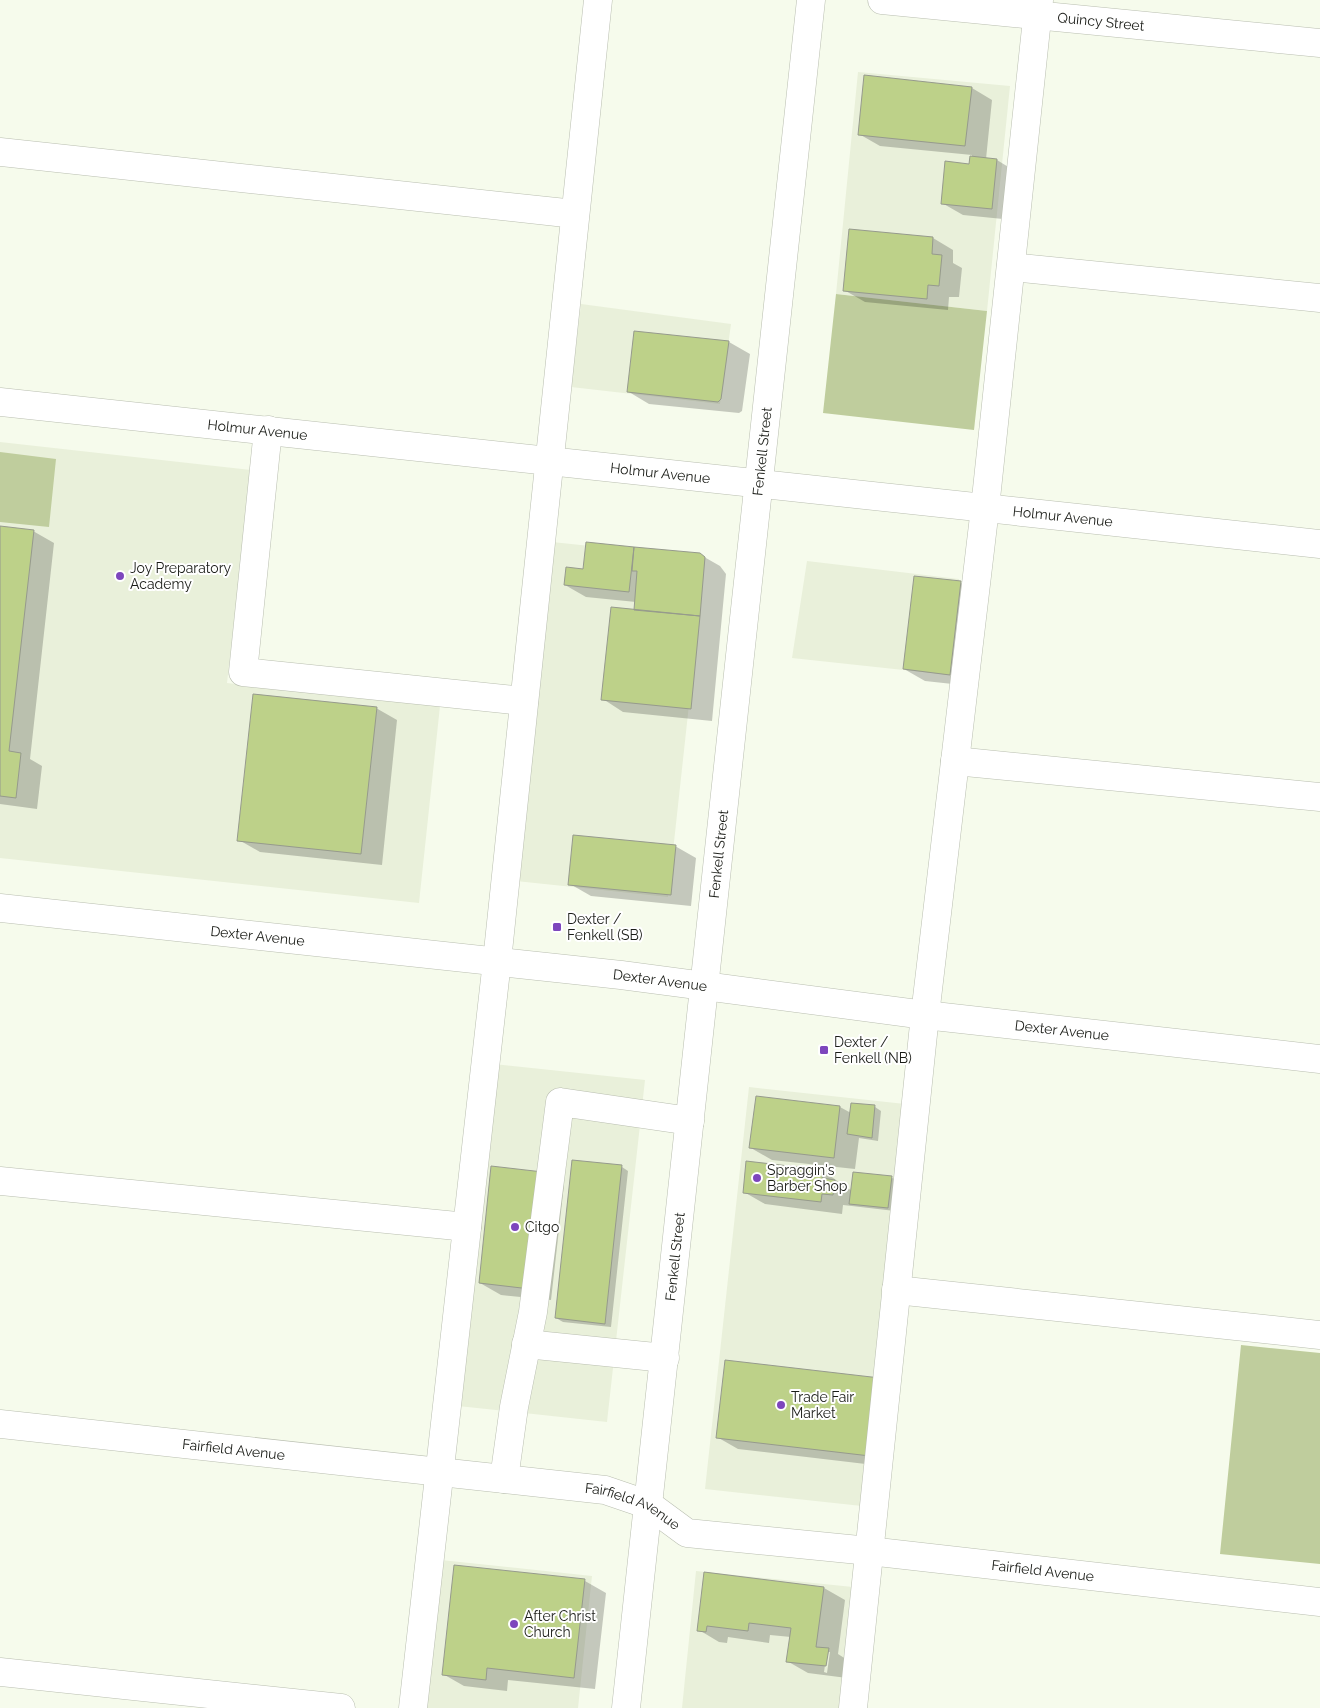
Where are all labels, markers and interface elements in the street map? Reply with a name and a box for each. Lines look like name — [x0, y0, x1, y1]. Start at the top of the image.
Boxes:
street label: Quincy Street — [1057, 9, 1145, 34]
street label: Fenkell Street — [749, 406, 775, 496]
street label: Holmur Avenue — [207, 416, 308, 443]
street label: Holmur Avenue — [609, 460, 711, 486]
street label: Holmur Avenue — [1012, 503, 1114, 530]
place label: Joy Preparatory Academy — [130, 560, 232, 592]
marker: Joy Preparatory Academy — [114, 570, 126, 582]
street label: Fenkell Street — [706, 809, 731, 899]
place label: Dexter / Fenkell (SB) — [567, 911, 643, 943]
marker: Dexter / Fenkell (SB) — [551, 921, 563, 933]
street label: Dexter Avenue — [210, 923, 305, 949]
street label: Dexter Avenue — [612, 966, 708, 994]
street label: Dexter Avenue — [1014, 1017, 1110, 1043]
place label: Dexter / Fenkell (NB) — [834, 1034, 912, 1066]
marker: Dexter / Fenkell (NB) — [818, 1044, 830, 1056]
place label: Spraggin's Barber Shop — [767, 1162, 848, 1194]
marker: Spraggin's Barber Shop — [751, 1172, 763, 1184]
street label: Fenkell Street — [662, 1211, 688, 1302]
place label: Citgo — [525, 1219, 559, 1235]
marker: Citgo — [509, 1221, 521, 1233]
place label: Trade Fair Market — [791, 1389, 854, 1421]
marker: Trade Fair Market — [775, 1399, 787, 1411]
street label: Fairfield Avenue — [182, 1436, 286, 1463]
street label: Fairfield Avenue — [584, 1480, 683, 1533]
street label: Fairfield Avenue — [991, 1557, 1095, 1584]
place label: After Christ Church — [524, 1608, 596, 1640]
marker: After Christ Church — [508, 1618, 520, 1630]

